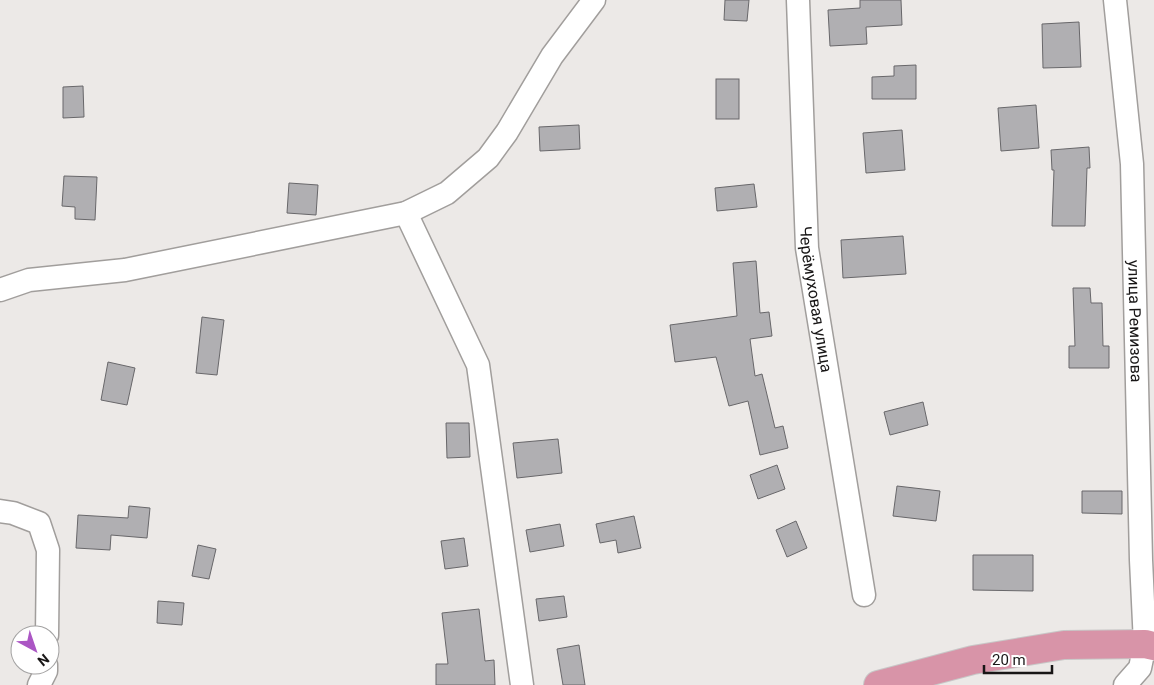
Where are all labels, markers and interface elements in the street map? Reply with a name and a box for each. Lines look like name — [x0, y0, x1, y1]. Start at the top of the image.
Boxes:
street label: Черёмуховая улица — [797, 226, 837, 374]
street label: улица Ремизова — [1125, 260, 1146, 383]
north arrow — [10, 625, 60, 675]
scale bar — [984, 642, 1052, 674]
text: N — [34, 651, 52, 669]
text: 20 m — [992, 651, 1026, 669]

